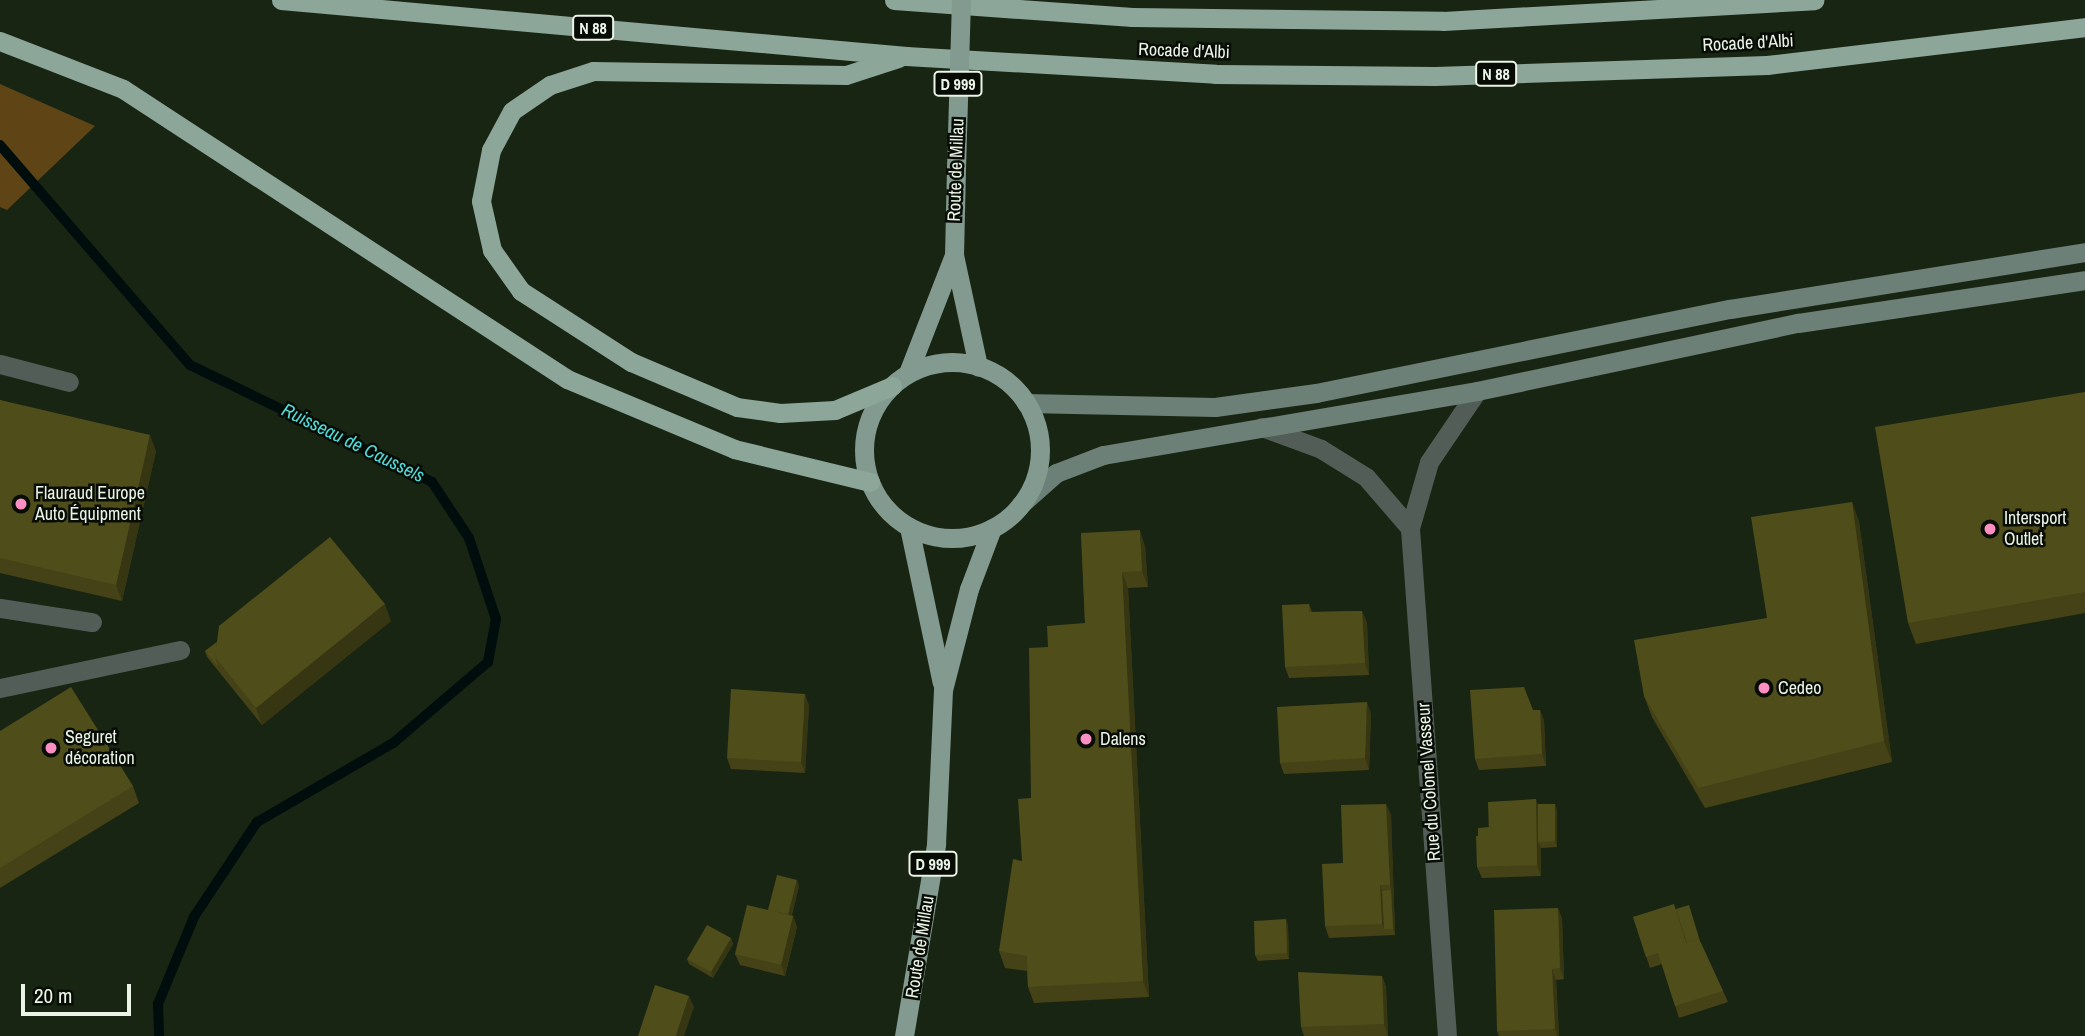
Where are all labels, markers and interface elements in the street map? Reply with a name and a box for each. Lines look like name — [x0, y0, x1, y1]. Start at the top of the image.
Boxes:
road number: N 88 — [572, 16, 614, 40]
street label: Rocade d'Albi — [1702, 30, 1794, 56]
street label: Rocade d'Albi — [1138, 39, 1230, 63]
road number: N 88 — [1475, 61, 1517, 86]
road number: D 999 — [932, 72, 984, 96]
street label: Route de Millau — [943, 118, 969, 222]
water label: Ruisseau de Caussels — [278, 399, 428, 487]
place label: Flauraud Europe Auto Équipment — [35, 483, 145, 526]
marker: Flauraud Europe Auto Équipment — [13, 496, 29, 512]
place label: Intersport Outlet — [2004, 508, 2066, 550]
marker: Intersport Outlet — [1982, 521, 1998, 537]
place label: Cedeo — [1778, 677, 1821, 699]
marker: Cedeo — [1756, 680, 1772, 696]
street label: Rue du Colonel Vasseur — [1413, 702, 1445, 862]
place label: Seguret décoration — [65, 727, 135, 770]
place label: Dalens — [1100, 728, 1146, 750]
marker: Dalens — [1078, 731, 1094, 747]
marker: Seguret décoration — [43, 740, 59, 756]
road number: D 999 — [907, 852, 959, 876]
street label: Route de Millau — [901, 894, 939, 1000]
scale bar — [24, 970, 135, 1014]
text: 20 m — [34, 981, 72, 1010]

